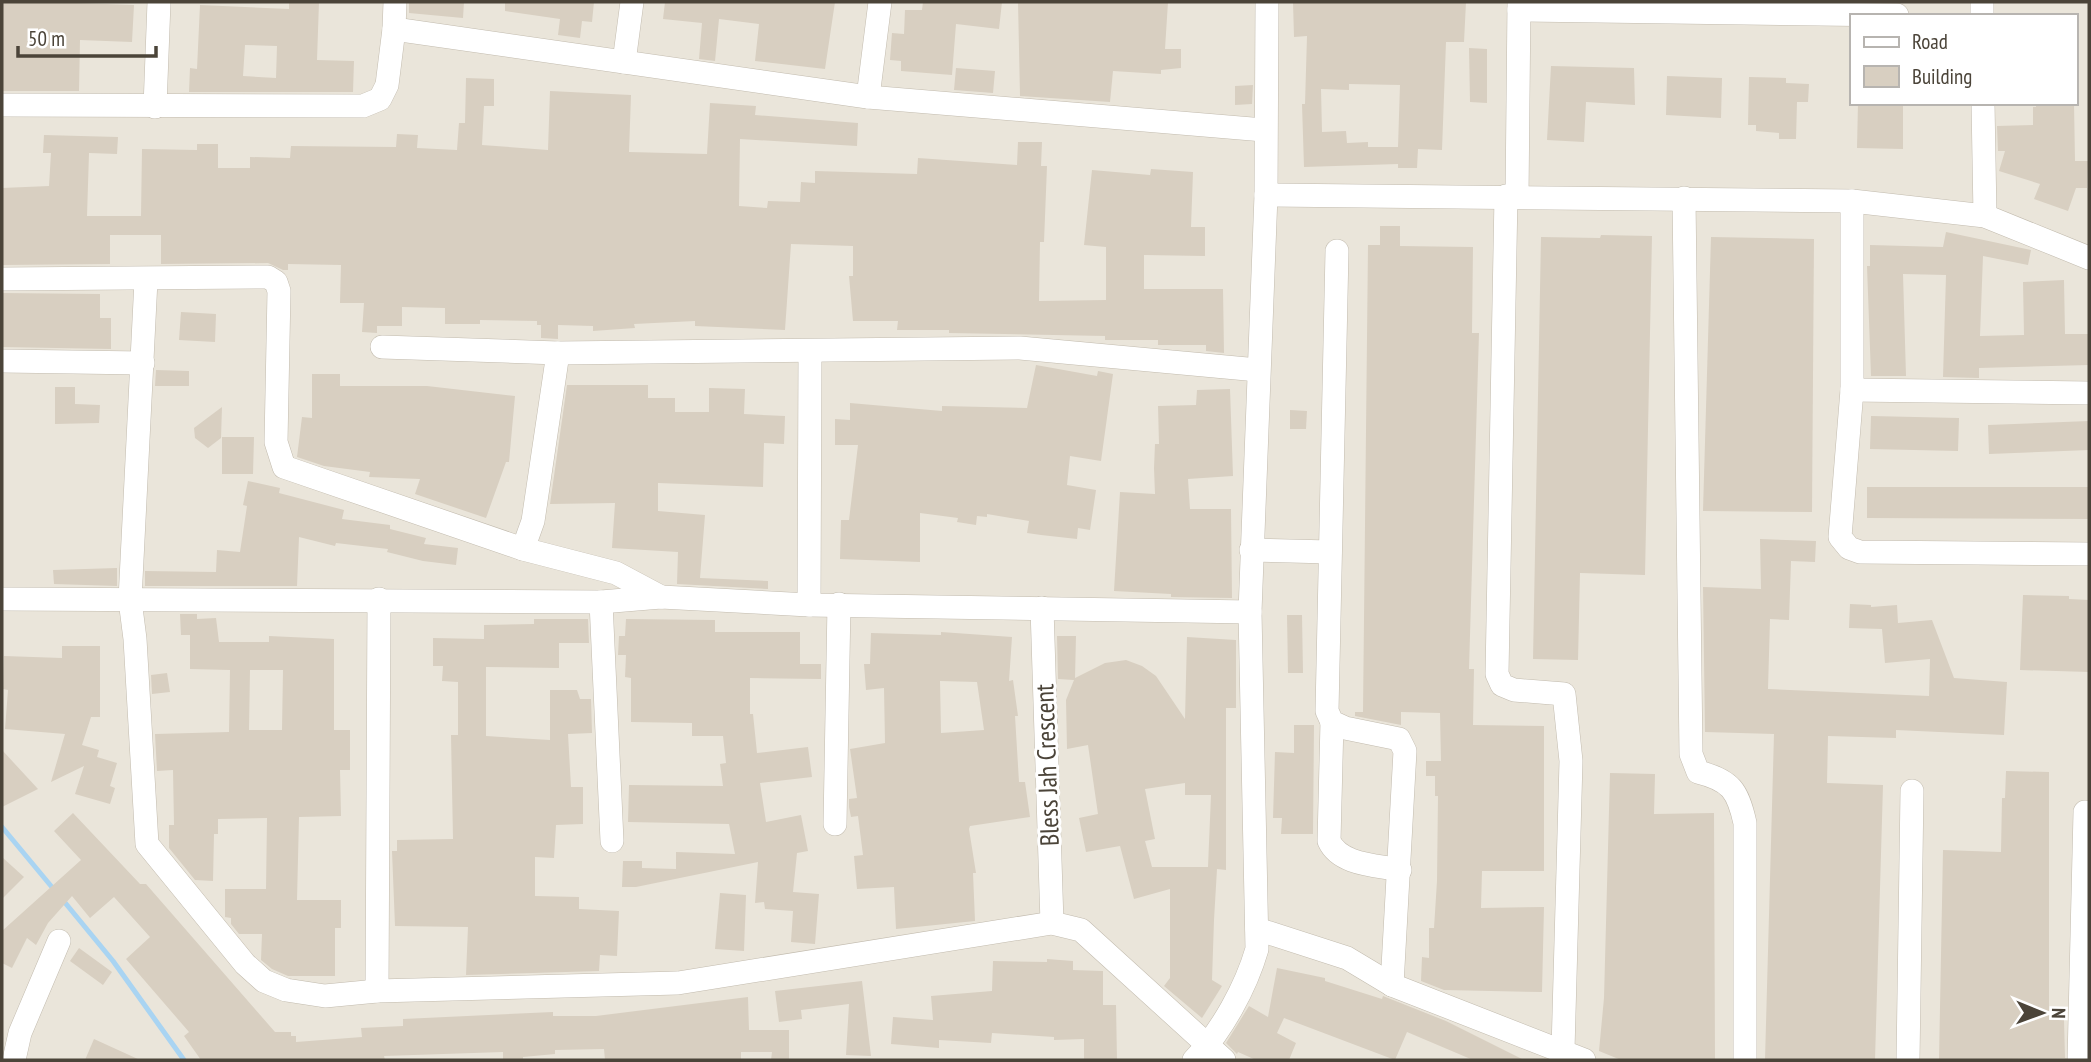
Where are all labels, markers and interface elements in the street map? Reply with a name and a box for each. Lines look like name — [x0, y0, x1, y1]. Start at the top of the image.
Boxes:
scale bar — [18, 14, 156, 58]
legend — [1850, 14, 2077, 105]
text: 50 m — [28, 25, 65, 52]
text: Road — [1912, 28, 1948, 55]
text: Building — [1912, 63, 1972, 90]
street label: Bless Jah Crescent — [1027, 683, 1066, 847]
north arrow — [2007, 978, 2077, 1048]
text: N — [2047, 1008, 2071, 1019]

